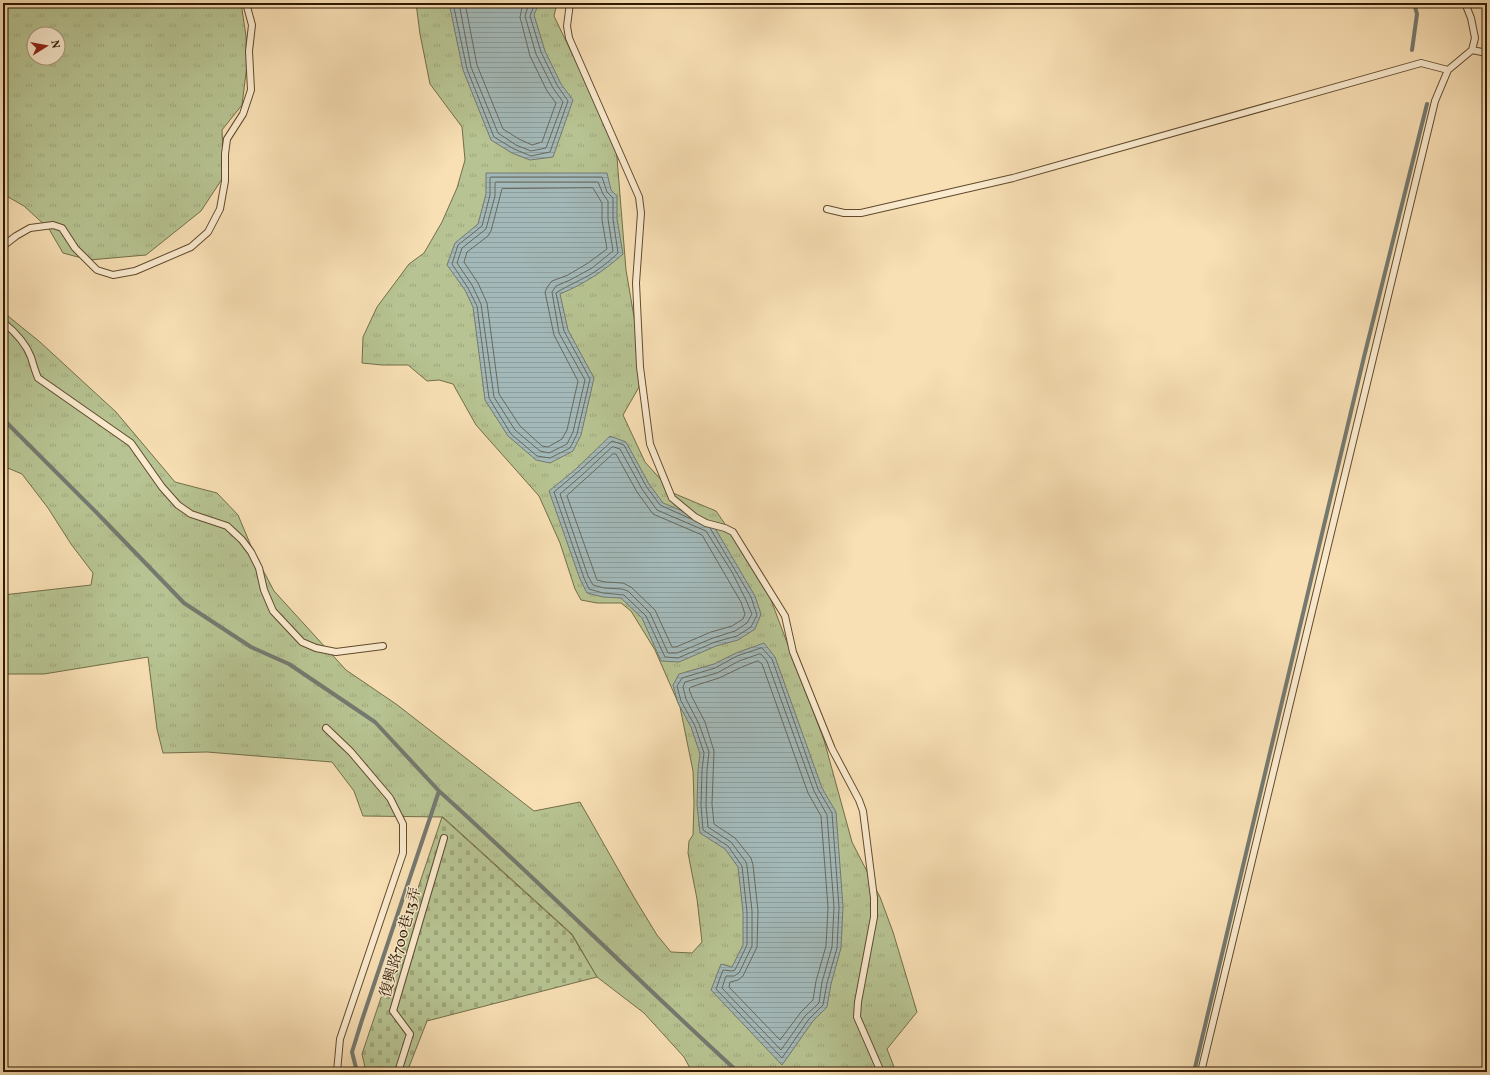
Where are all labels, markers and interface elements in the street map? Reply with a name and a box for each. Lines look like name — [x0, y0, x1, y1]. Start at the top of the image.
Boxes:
north arrow — [26, 26, 66, 66]
text: N — [46, 39, 62, 50]
street label: 復興路700巷13弄 — [376, 885, 427, 1000]

